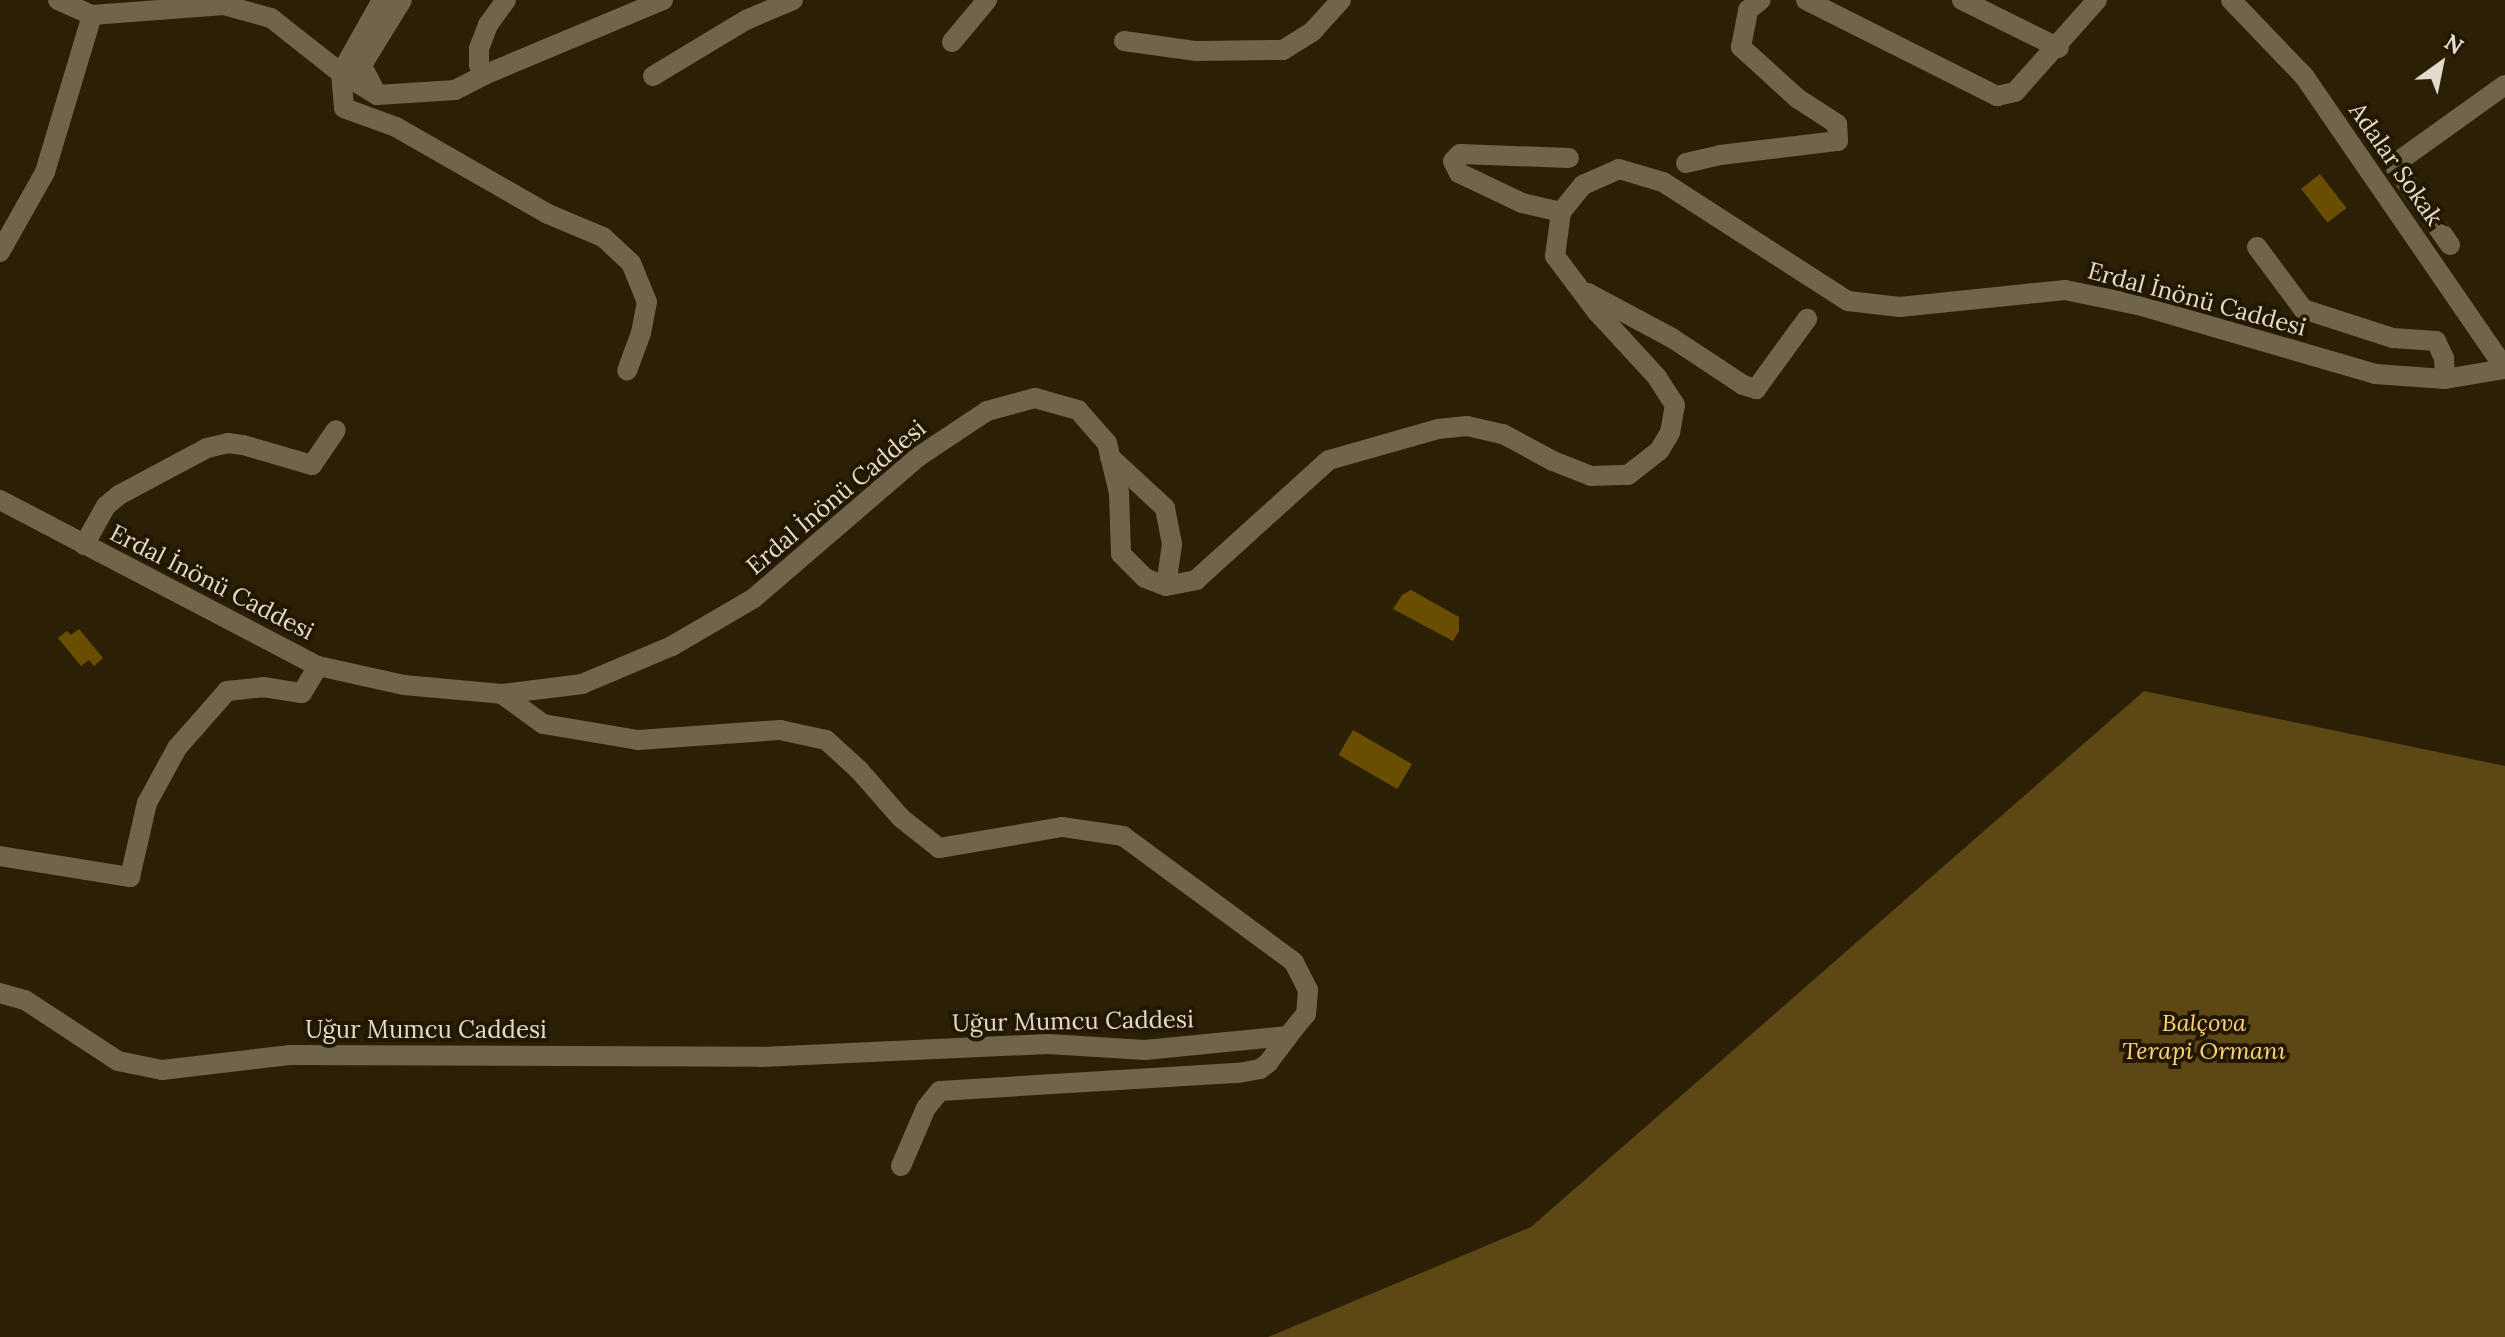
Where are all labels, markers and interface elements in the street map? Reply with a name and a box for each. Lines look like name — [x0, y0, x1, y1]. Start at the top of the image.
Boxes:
north arrow — [2401, 24, 2481, 104]
text: N — [2439, 27, 2469, 60]
street label: Adalar Sokak — [2343, 97, 2449, 231]
street label: Erdal İnönü Caddesi — [2085, 256, 2309, 342]
street label: Erdal İnönü Caddesi — [741, 414, 931, 580]
street label: Erdal İnönü Caddesi — [105, 518, 319, 646]
street label: Uğur Mumcu Caddesi — [952, 1004, 1194, 1038]
park label: Balçova Terapi Ormanı — [2122, 1009, 2286, 1065]
street label: Uğur Mumcu Caddesi — [305, 1016, 547, 1044]

